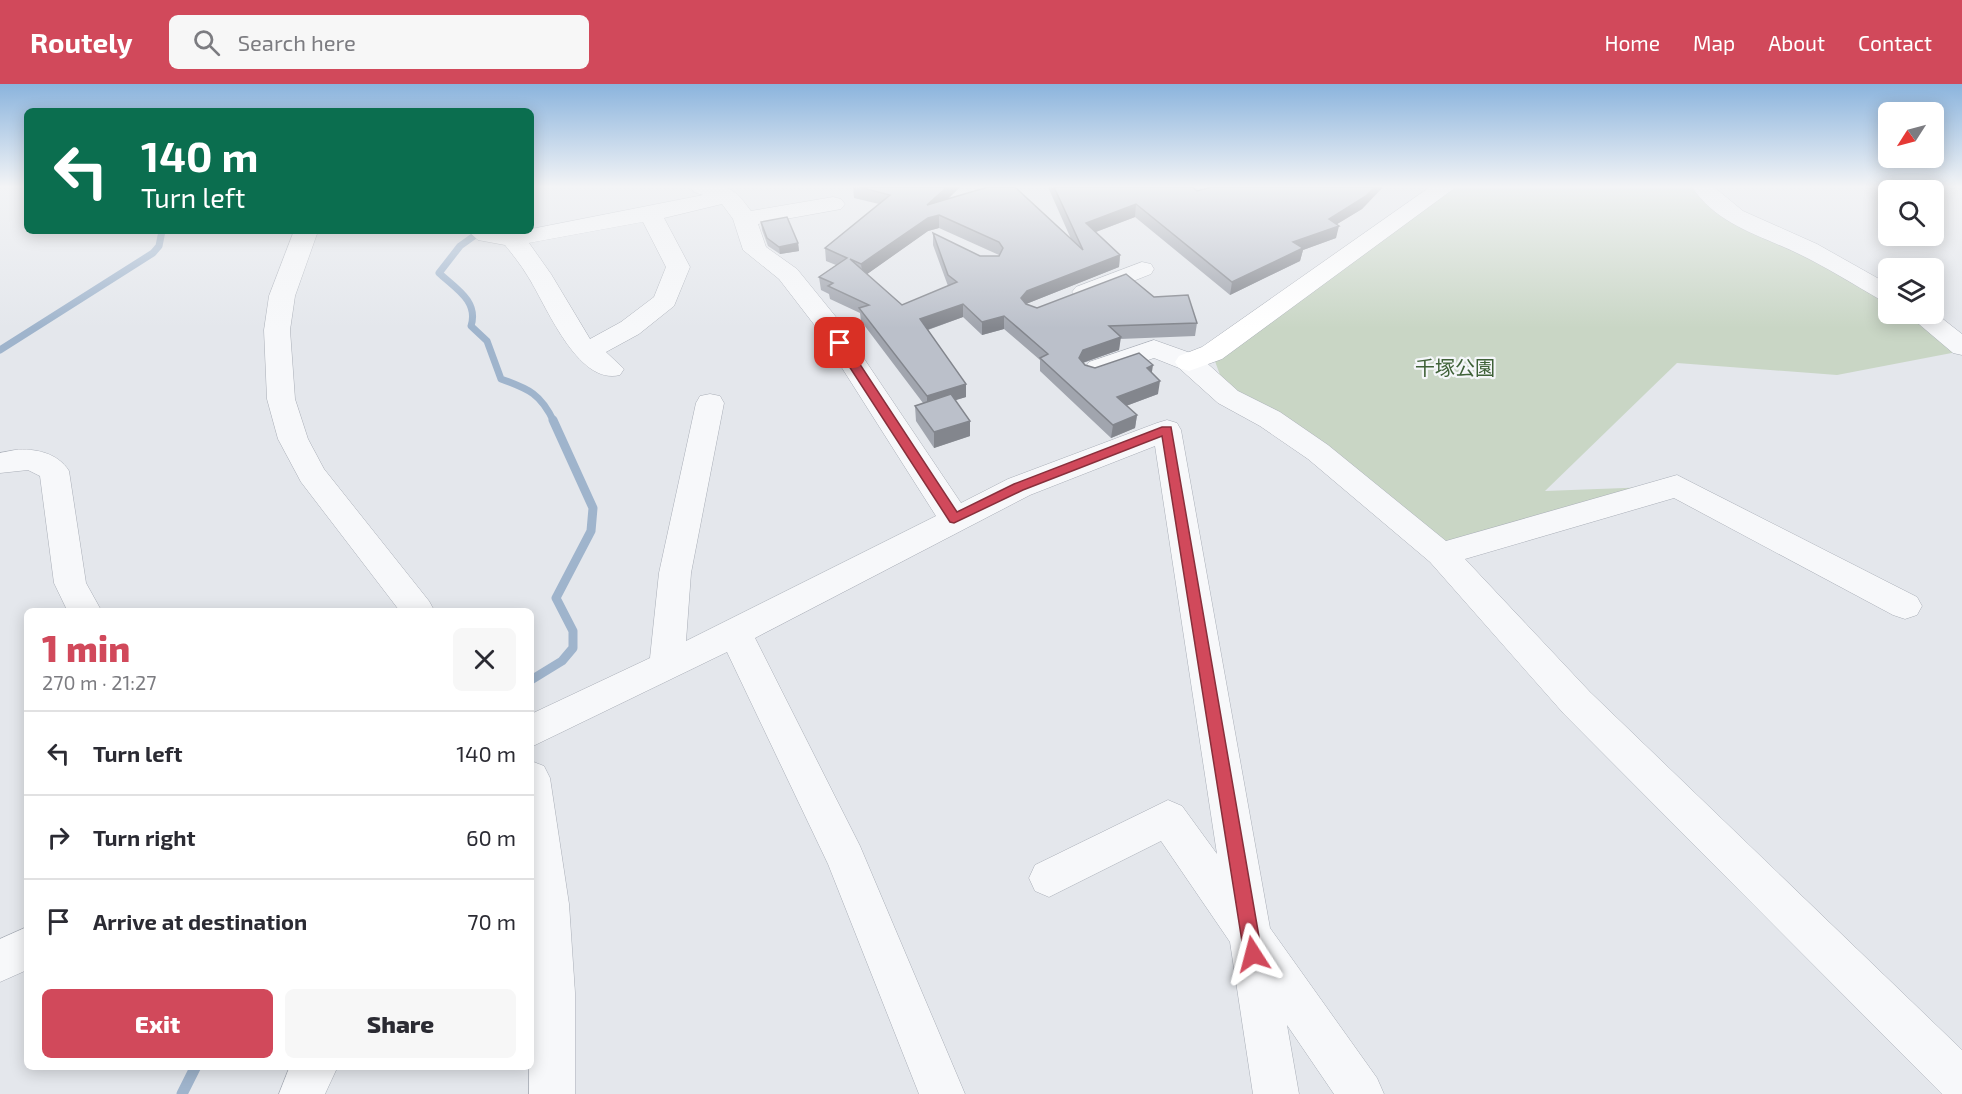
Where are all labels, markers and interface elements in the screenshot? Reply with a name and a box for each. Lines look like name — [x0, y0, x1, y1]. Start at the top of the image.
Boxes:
search box — [169, 15, 589, 69]
text: Routely — [30, 25, 133, 59]
icon: search — [190, 26, 223, 59]
text: Search here — [238, 29, 356, 55]
text: Home — [1604, 30, 1660, 55]
text: Map — [1693, 30, 1735, 55]
text: About — [1768, 30, 1825, 55]
text: Contact — [1858, 30, 1932, 55]
north arrow — [1878, 102, 1944, 168]
map controls — [1878, 102, 1944, 324]
text: 140 m — [141, 130, 258, 180]
icon: left — [42, 132, 120, 210]
button: search — [1878, 180, 1944, 246]
text: Turn left — [141, 181, 245, 213]
button: layers — [1878, 258, 1944, 324]
pin — [814, 317, 865, 368]
icon: arrive — [823, 326, 856, 359]
park label: 千塚公園 — [1415, 355, 1495, 379]
text: 1 min — [42, 626, 130, 669]
button: close — [453, 628, 516, 691]
text: 270 m · 21:27 — [42, 670, 157, 694]
icon: left — [42, 737, 75, 770]
text: Turn left — [93, 740, 182, 766]
text: 140 m — [456, 740, 516, 766]
icon: right — [42, 821, 75, 854]
text: Turn right — [93, 824, 195, 850]
text: 60 m — [466, 824, 516, 850]
icon: arrive — [42, 905, 75, 938]
text: Arrive at destination — [93, 908, 307, 934]
text: 70 m — [467, 908, 516, 934]
position arrow — [1221, 922, 1285, 986]
button: Exit — [42, 989, 273, 1058]
button: Share — [285, 989, 516, 1058]

